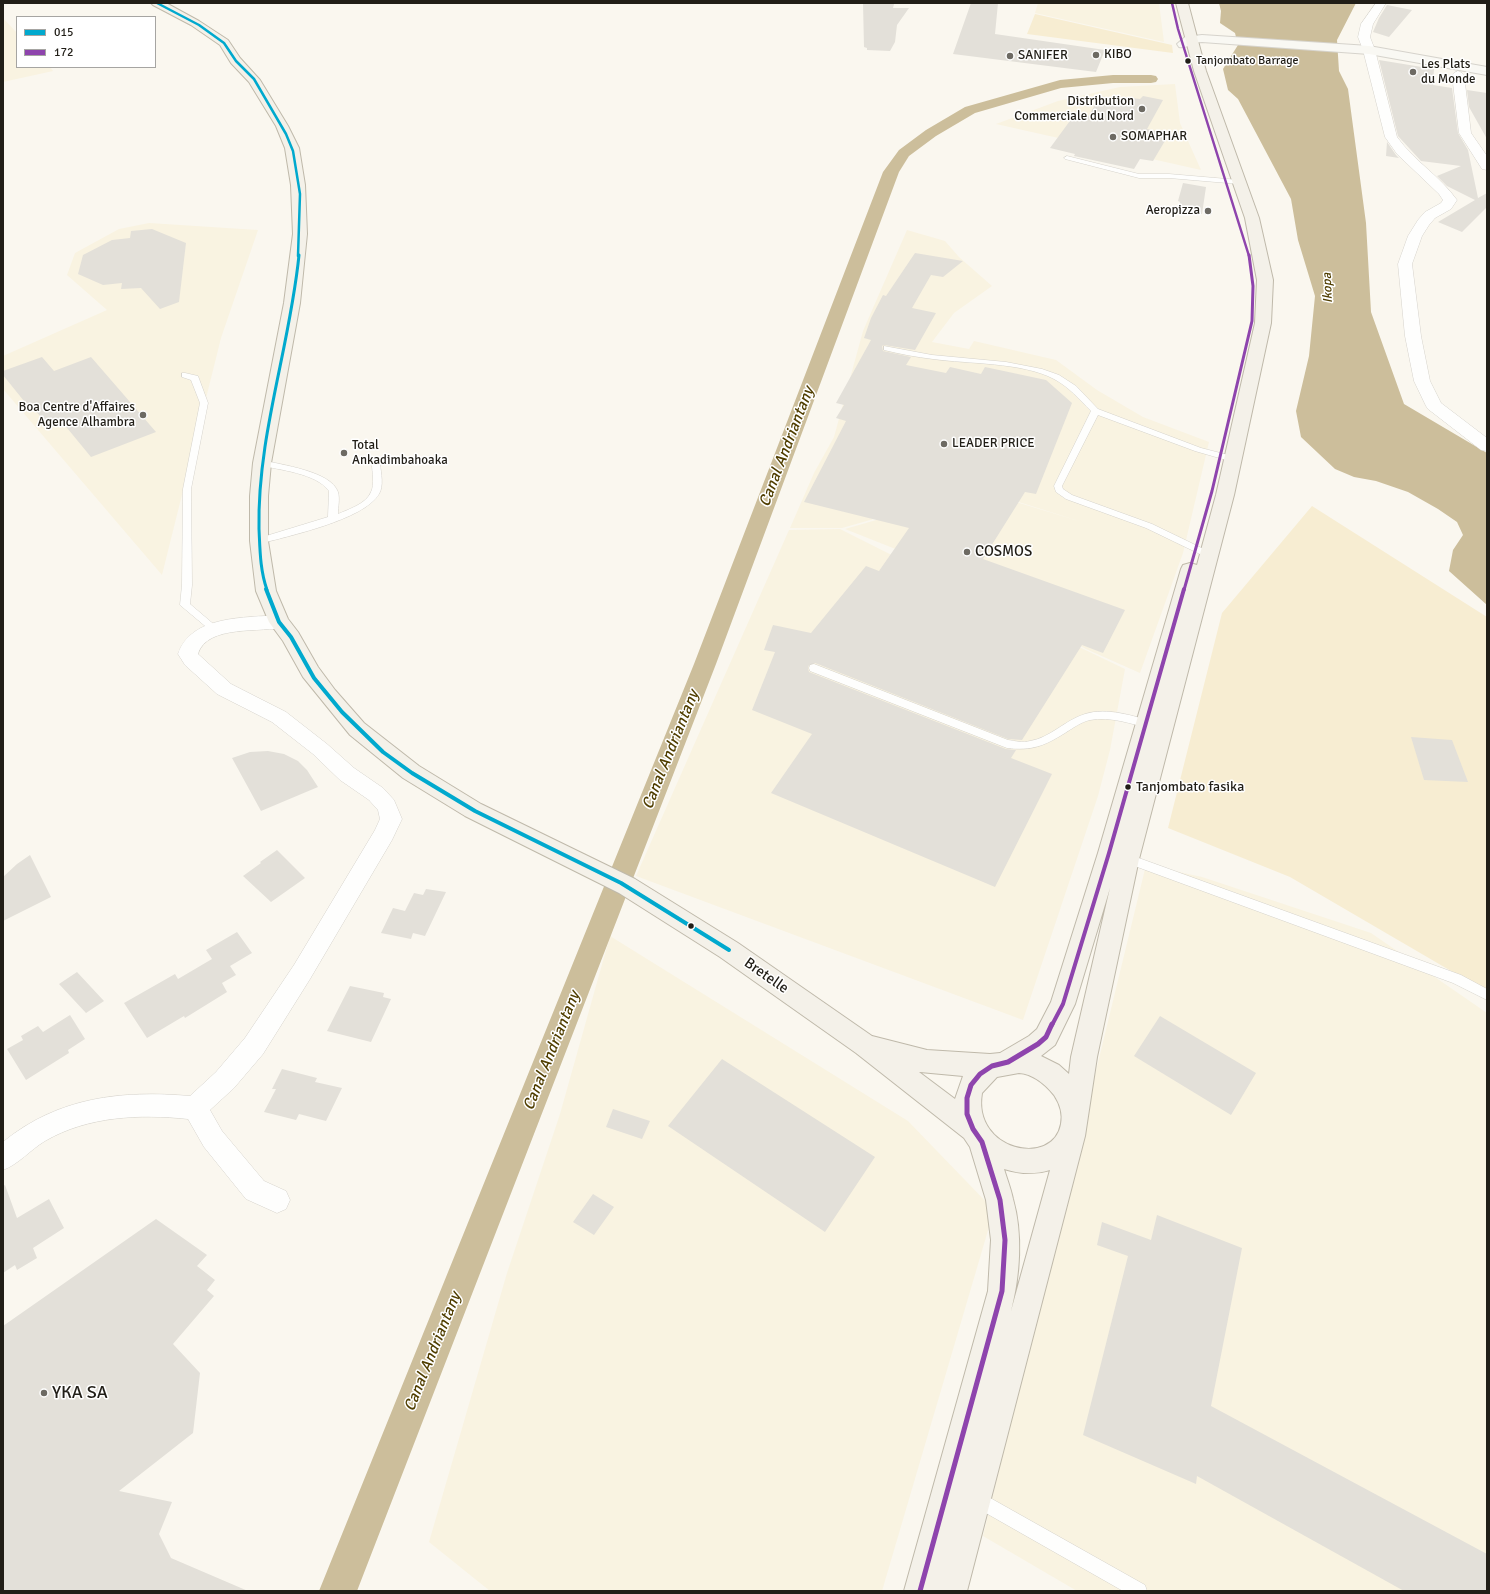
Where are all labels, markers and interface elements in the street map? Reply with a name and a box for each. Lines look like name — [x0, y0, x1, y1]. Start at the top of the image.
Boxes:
legend — [16, 16, 156, 68]
text: 015 — [54, 25, 73, 40]
text: 172 — [54, 45, 73, 60]
place label: KIBO — [1104, 47, 1132, 63]
place label: SANIFER — [1018, 48, 1068, 64]
marker: KIBO — [1091, 50, 1101, 60]
marker: SANIFER — [1005, 51, 1015, 61]
place label: Tanjombato Barrage — [1196, 54, 1299, 68]
marker: Tanjombato Barrage — [1183, 56, 1193, 66]
place label: Les Plats du Monde — [1421, 57, 1476, 88]
marker: Les Plats du Monde — [1408, 67, 1418, 77]
place label: Distribution Commerciale du Nord — [1014, 94, 1134, 125]
marker: Distribution Commerciale du Nord — [1137, 104, 1147, 114]
place label: SOMAPHAR — [1121, 129, 1187, 145]
marker: SOMAPHAR — [1108, 132, 1118, 142]
place label: Aeropizza — [1146, 203, 1200, 219]
marker: Aeropizza — [1203, 206, 1213, 216]
water label: Ikopa — [1320, 273, 1336, 303]
water label: Canal Andriantany — [755, 384, 819, 510]
place label: Boa Centre d'Affaires Agence Alhambra — [19, 400, 135, 431]
marker: Boa Centre d'Affaires Agence Alhambra — [138, 410, 148, 420]
place label: LEADER PRICE — [952, 436, 1035, 452]
place label: Total Ankadimbahoaka — [352, 438, 448, 469]
marker: LEADER PRICE — [939, 439, 949, 449]
marker: Total Ankadimbahoaka — [339, 448, 349, 458]
place label: COSMOS — [975, 543, 1032, 561]
marker: COSMOS — [962, 547, 972, 557]
water label: Canal Andriantany — [638, 688, 704, 812]
place label: Tanjombato fasika — [1136, 779, 1244, 795]
marker: Tanjombato fasika — [1123, 782, 1133, 792]
unlabelled marker — [686, 921, 696, 931]
street label: Bretelle — [740, 954, 792, 998]
water label: Canal Andriantany — [519, 989, 585, 1113]
water label: Canal Andriantany — [400, 1290, 466, 1414]
place label: YKA SA — [52, 1382, 108, 1404]
marker: YKA SA — [39, 1388, 49, 1398]

